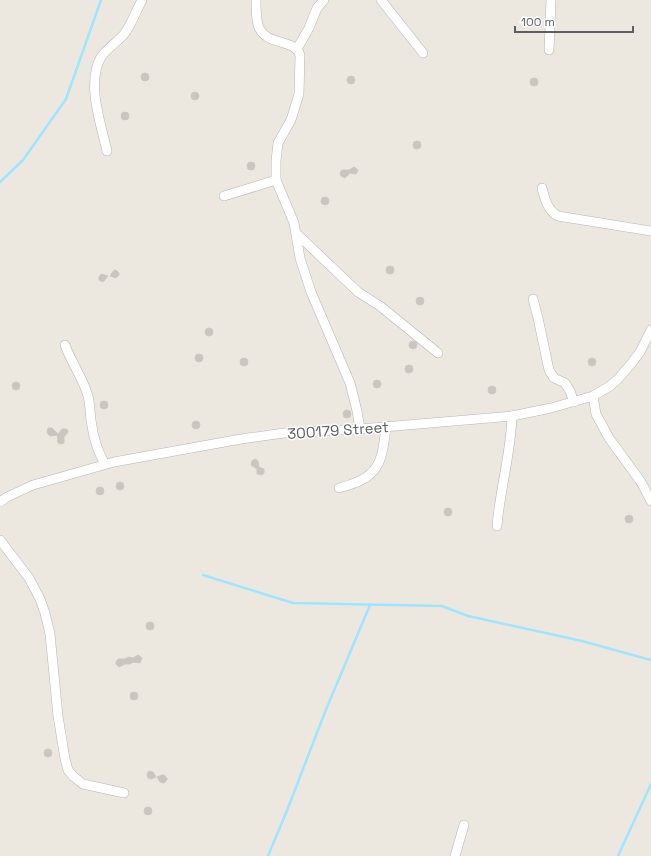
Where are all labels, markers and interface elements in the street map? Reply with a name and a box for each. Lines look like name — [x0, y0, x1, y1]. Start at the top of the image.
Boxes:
scale bar — [515, 8, 633, 34]
text: 100 m — [521, 14, 555, 30]
street label: 300179 Street — [287, 417, 390, 443]

